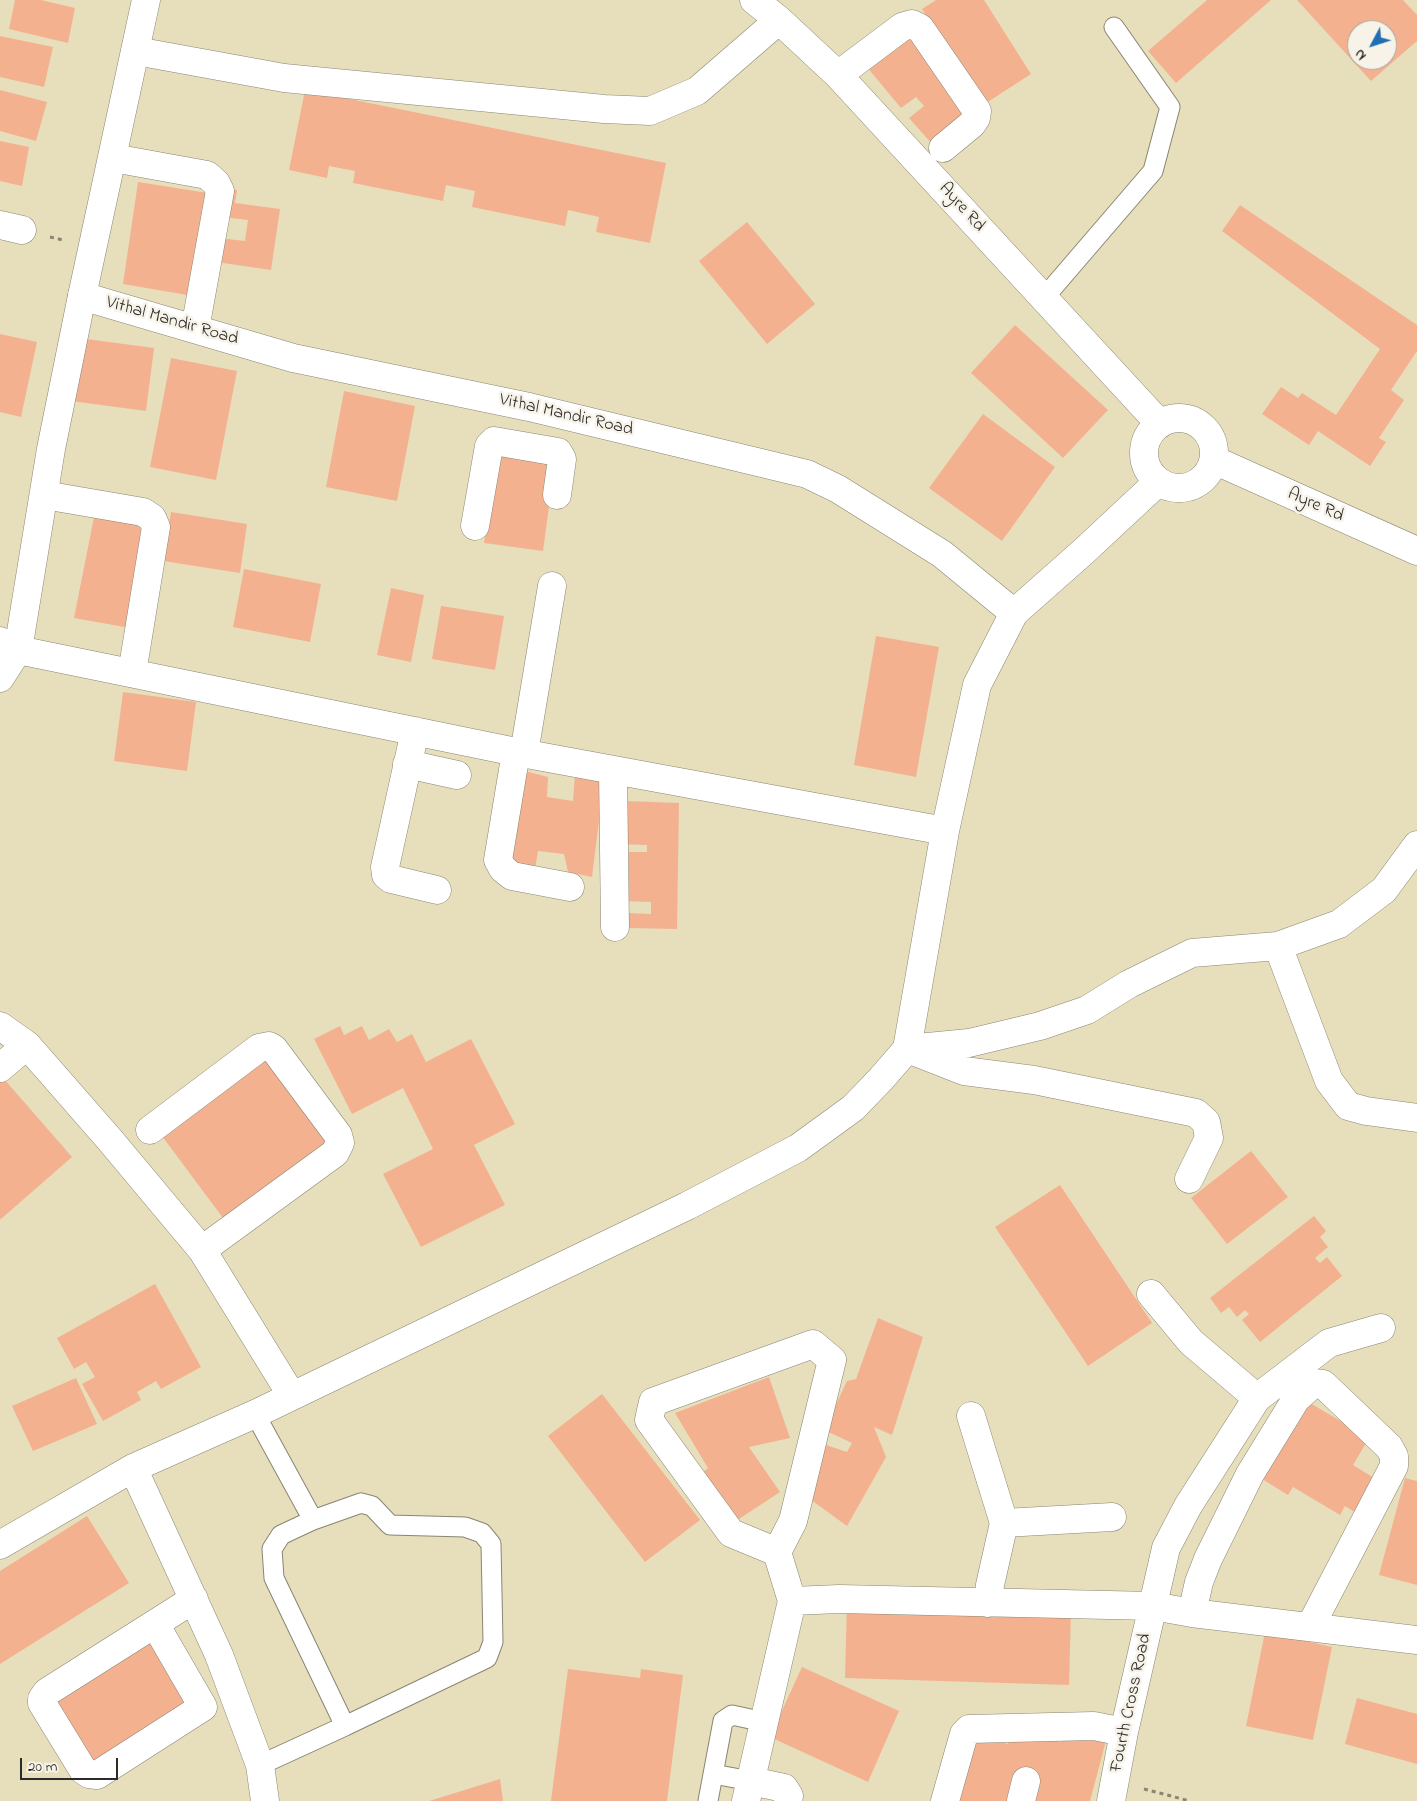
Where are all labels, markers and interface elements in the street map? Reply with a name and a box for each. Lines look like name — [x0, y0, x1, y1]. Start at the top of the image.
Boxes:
north arrow — [1347, 20, 1397, 70]
text: N — [1350, 44, 1372, 65]
street label: Ayre Rd — [933, 179, 989, 237]
street label: Vithal Mandir Road — [103, 293, 241, 351]
street label: Vithal Mandir Road — [497, 390, 635, 442]
street label: Ayre Rd — [1284, 484, 1346, 528]
street label: Fourth Cross Road — [1107, 1632, 1157, 1774]
scale bar — [22, 1748, 120, 1780]
text: 20 m — [28, 1756, 57, 1778]

